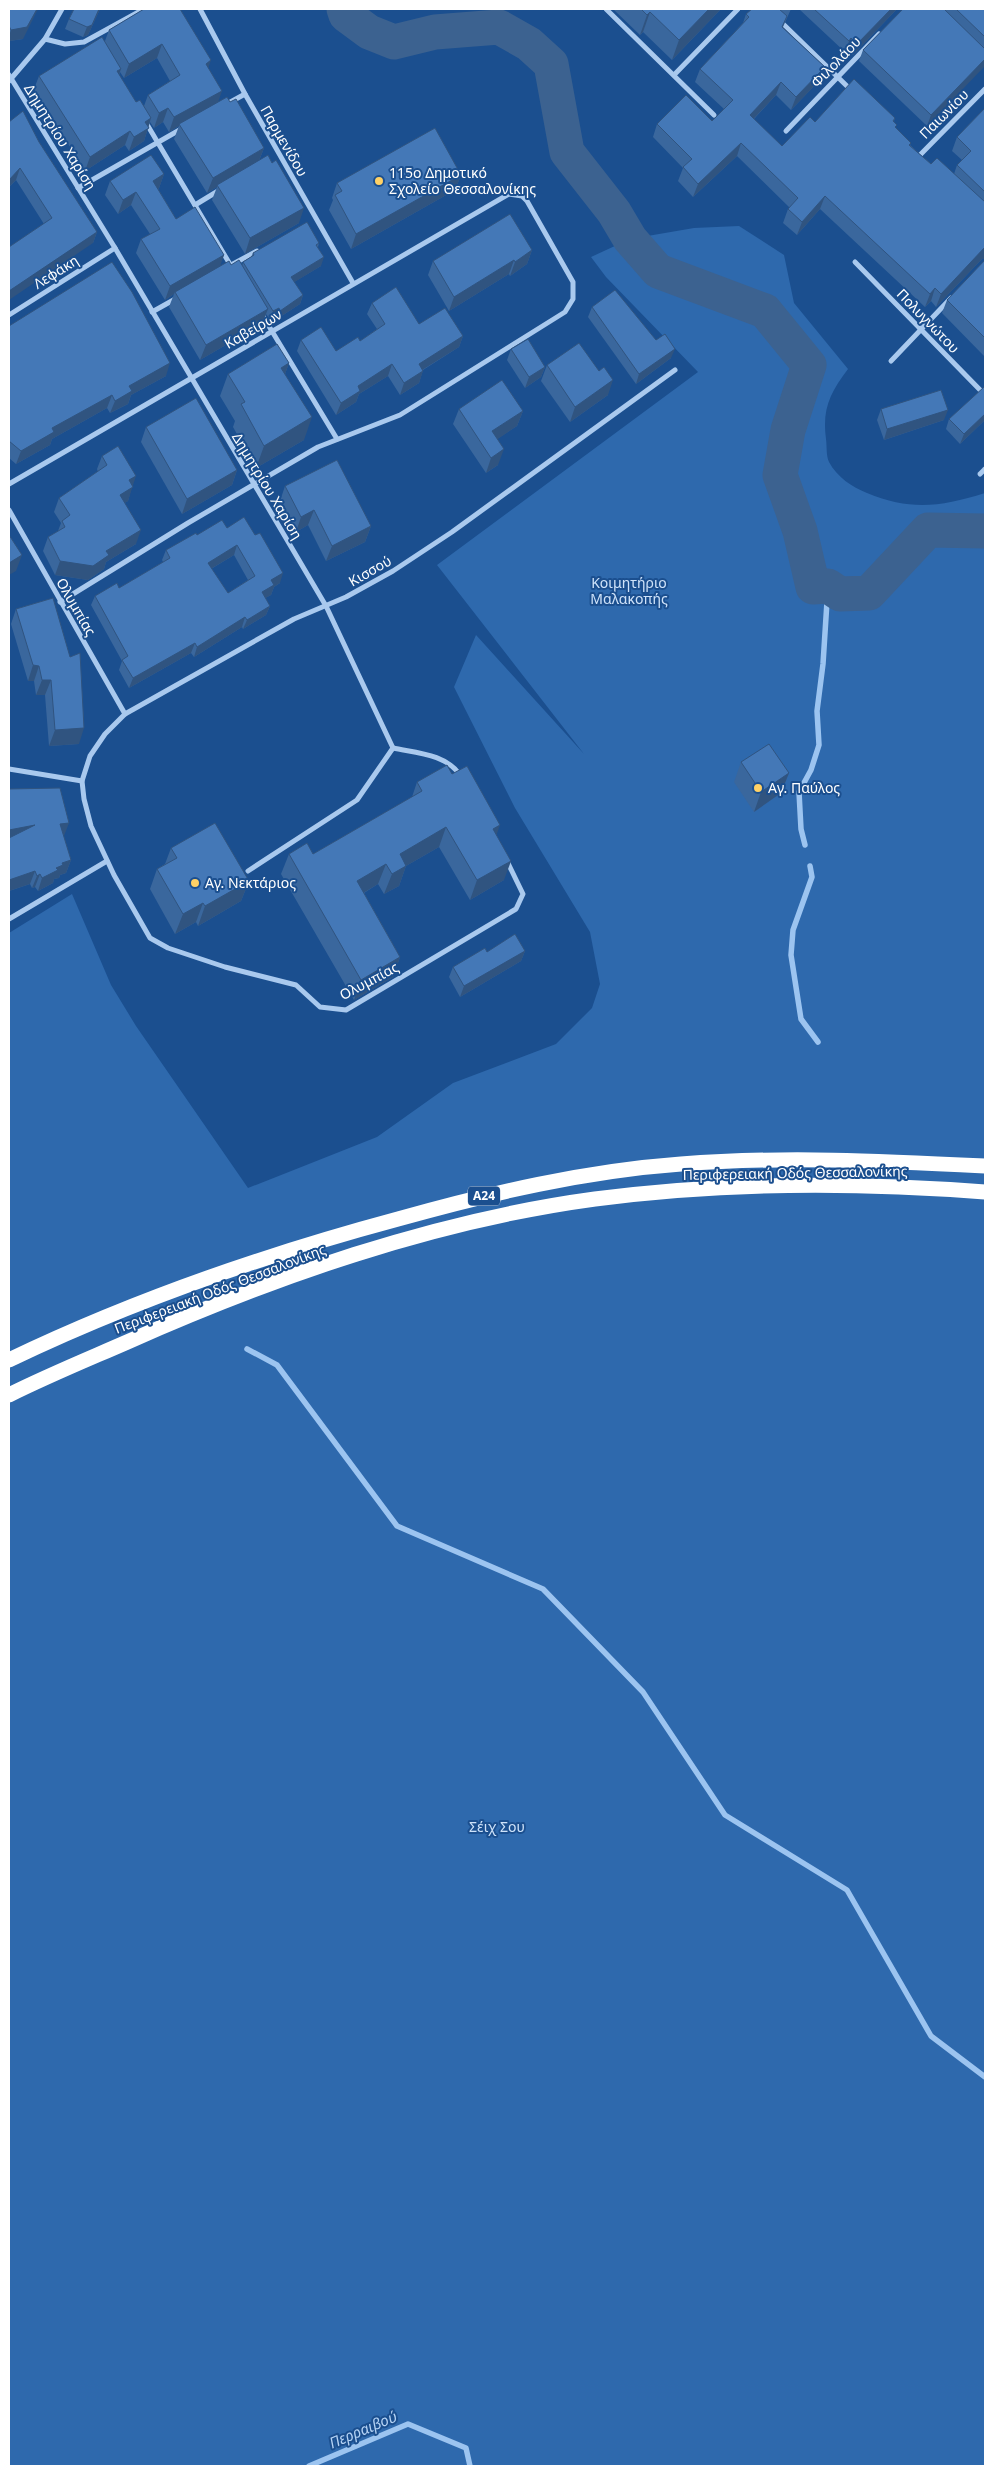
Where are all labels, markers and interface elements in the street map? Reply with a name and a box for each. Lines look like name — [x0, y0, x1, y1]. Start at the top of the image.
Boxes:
street label: Φιλολάου — [806, 32, 865, 91]
street label: Δημητρίου Χαρίση — [20, 80, 101, 193]
street label: Παιωνίου — [915, 85, 973, 143]
street label: Παρμενίδου — [256, 102, 312, 180]
place label: 115o Δημοτικό Σχολείο Θεσσαλονίκης — [389, 163, 536, 198]
marker: 115o Δημοτικό Σχολείο Θεσσαλονίκης — [373, 175, 385, 187]
street label: Λεφάκη — [30, 250, 82, 293]
street label: Πολυγνώτου — [893, 284, 964, 357]
street label: Καβείρων — [220, 304, 285, 353]
street label: Δημητρίου Χαρίση — [228, 429, 307, 543]
street label: Κισσού — [345, 551, 395, 590]
park label: Κοιμητήριο Μαλακοπής — [590, 573, 668, 608]
street label: Ολυμπίας — [52, 574, 101, 639]
place label: Αγ. Παύλος — [768, 778, 840, 797]
marker: Αγ. Παύλος — [752, 782, 764, 794]
place label: Αγ. Νεκτάριος — [205, 873, 296, 892]
marker: Αγ. Νεκτάριος — [189, 877, 201, 889]
street label: Ολυμπίας — [336, 957, 402, 1004]
street label: Περιφερειακή Οδός Θεσσαλονίκης — [682, 1161, 908, 1184]
road number: Α24 — [468, 1186, 500, 1206]
street label: Περιφερειακή Οδός Θεσσαλονίκης — [111, 1239, 328, 1338]
park label: Σέιχ Σου — [469, 1817, 525, 1836]
water label: Περραιβού — [326, 2406, 400, 2452]

